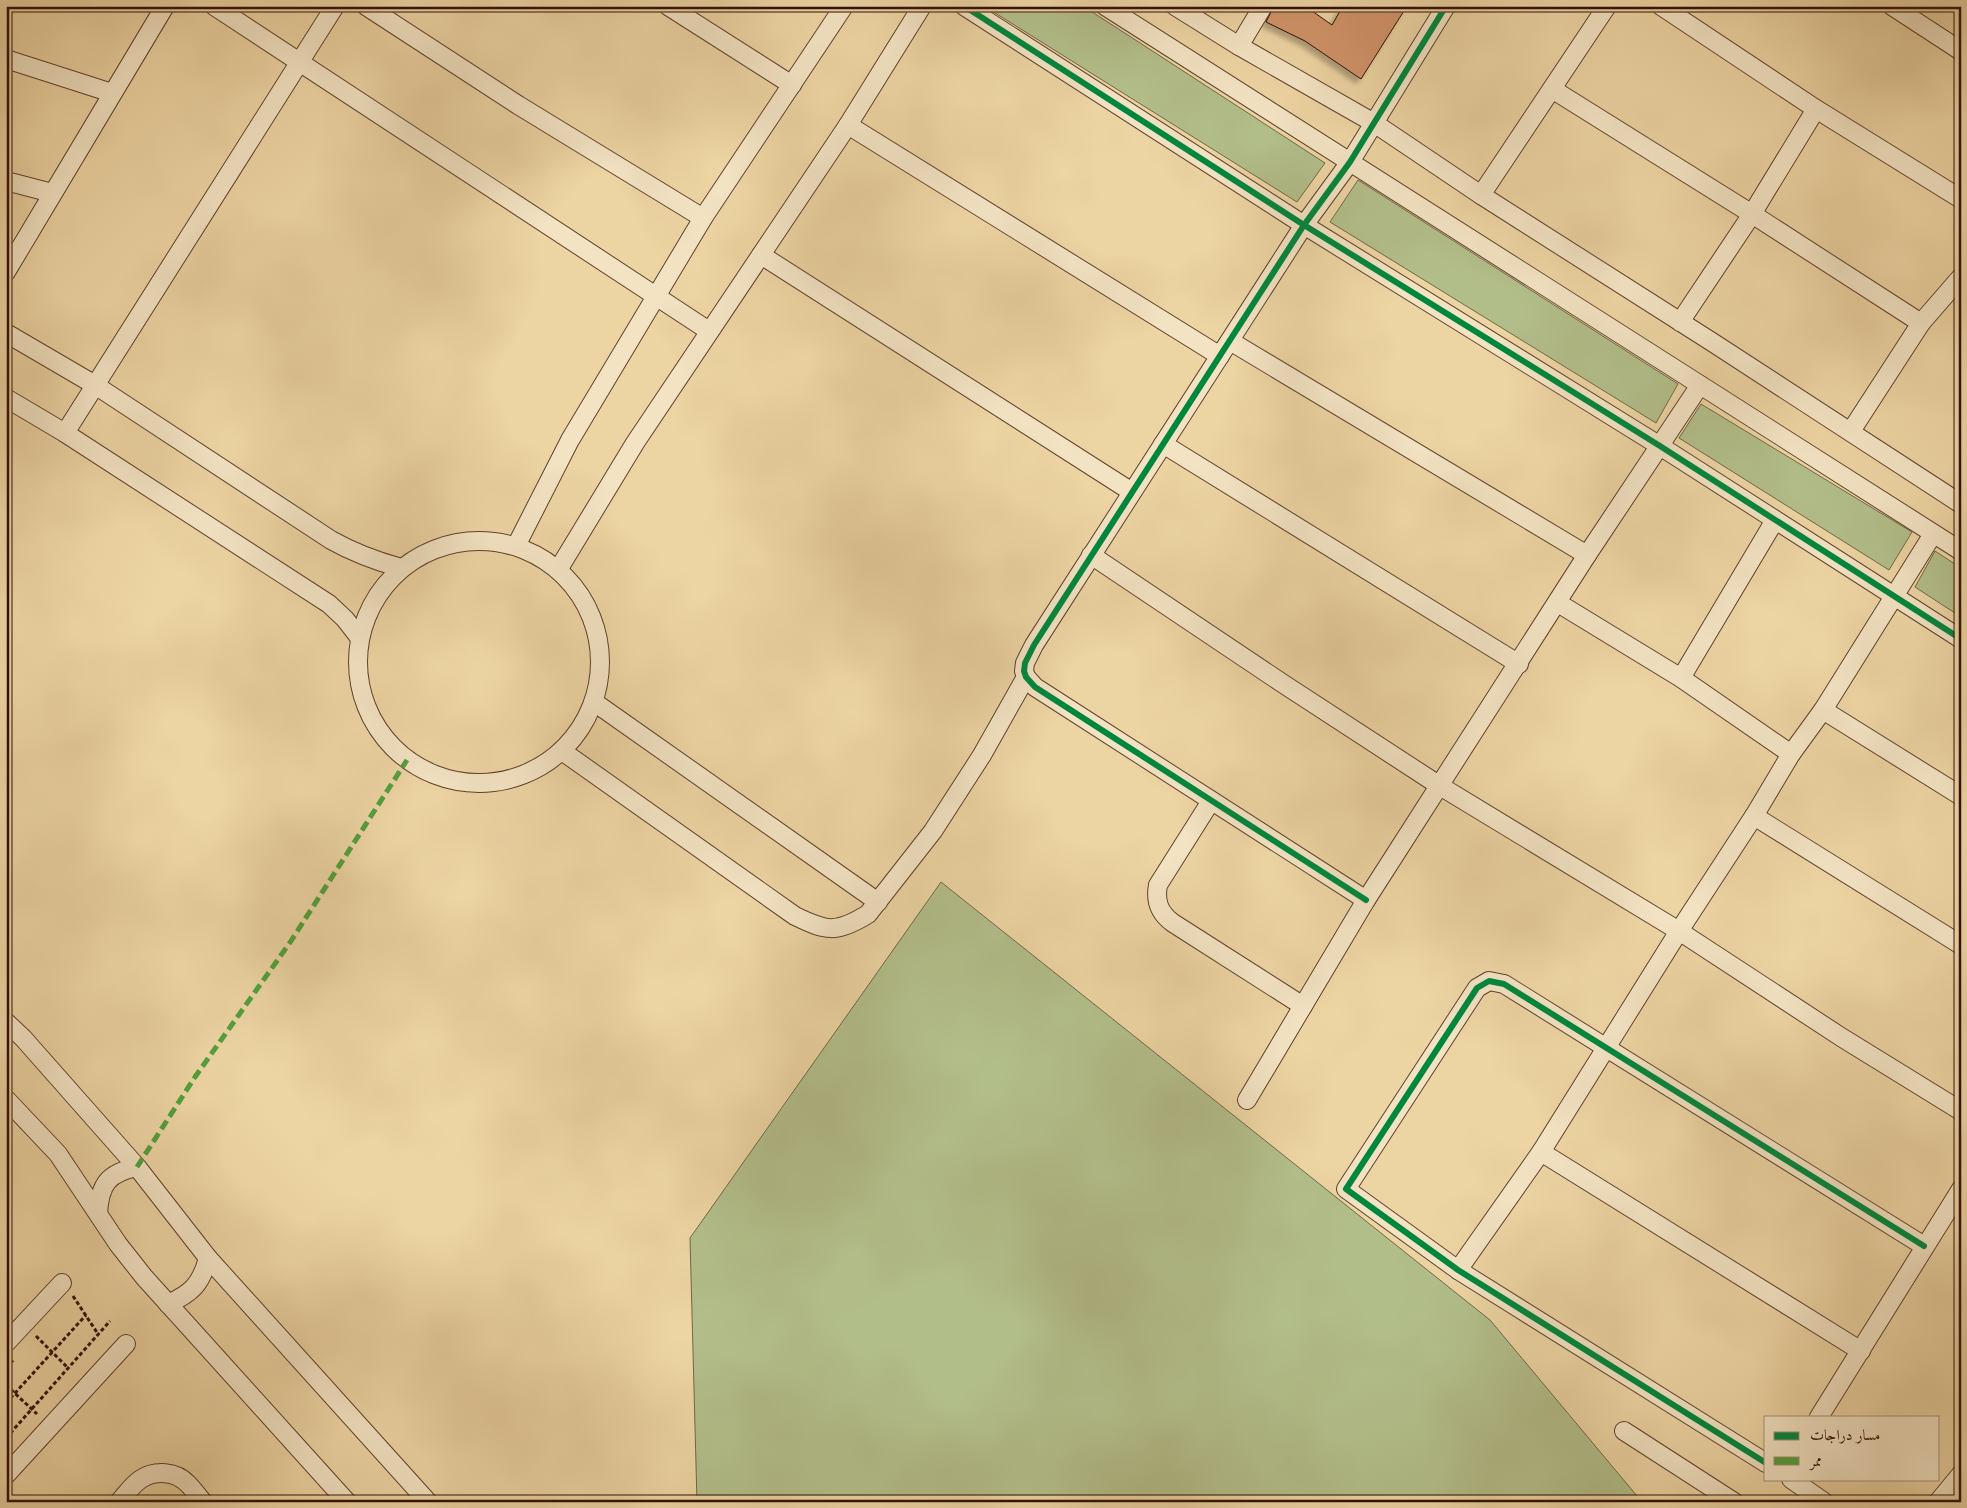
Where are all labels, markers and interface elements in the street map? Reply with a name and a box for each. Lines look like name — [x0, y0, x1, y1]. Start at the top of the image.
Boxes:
legend — [1764, 1416, 1940, 1480]
text: مسار دراجات — [1810, 1429, 1880, 1444]
text: ممر — [1808, 1455, 1822, 1471]

